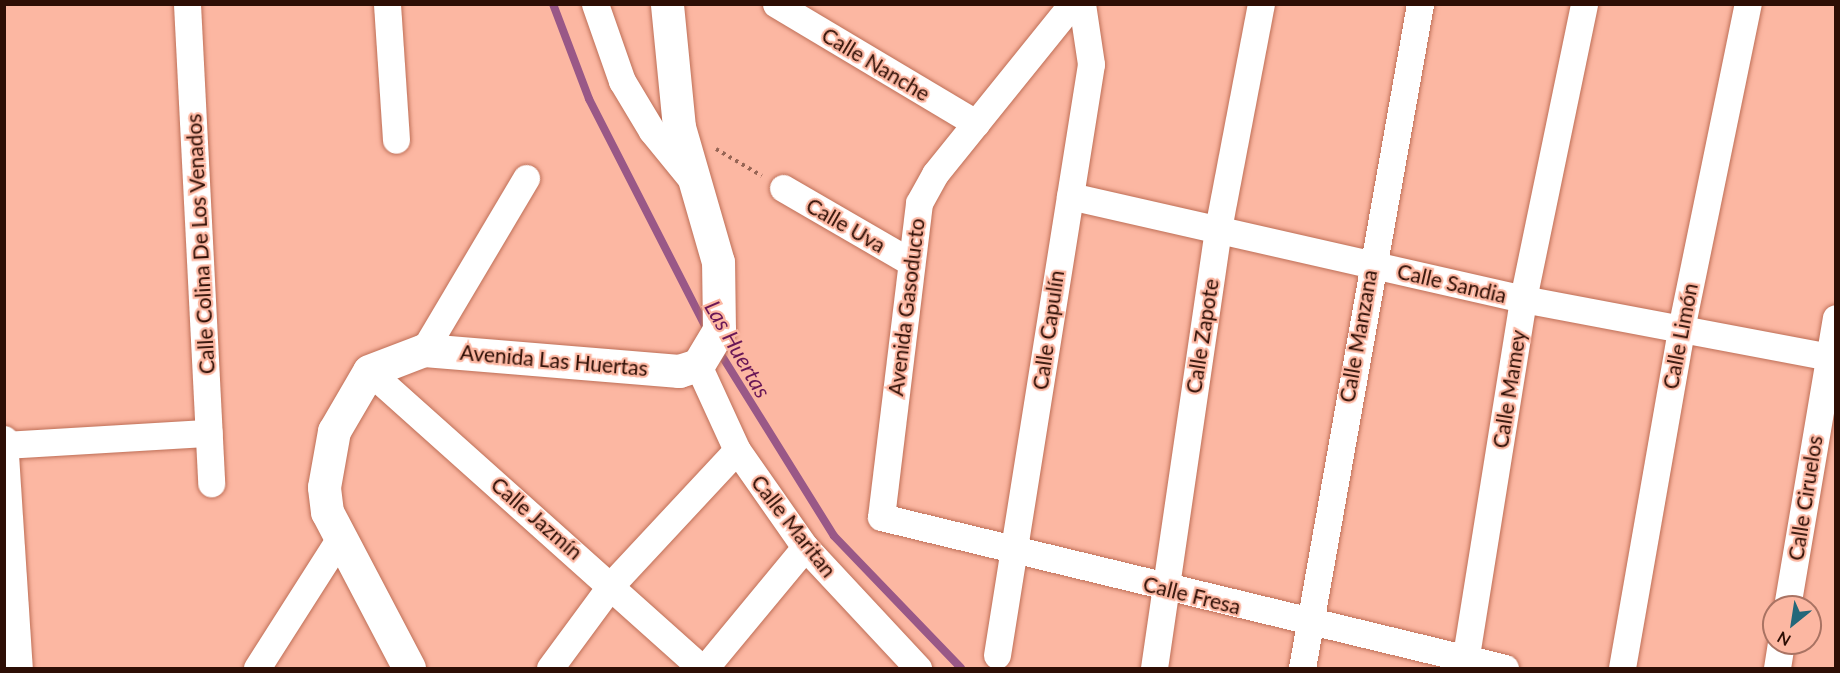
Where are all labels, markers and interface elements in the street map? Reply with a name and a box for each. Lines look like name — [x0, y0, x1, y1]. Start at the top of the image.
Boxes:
street label: Calle Nanche — [817, 22, 935, 106]
street label: Calle Colina De Los Venados — [181, 113, 219, 375]
street label: Calle Uva — [802, 192, 890, 258]
street label: Avenida Gasoducto — [883, 217, 929, 397]
street label: Calle Sandia — [1395, 258, 1509, 308]
street label: Calle Manzana — [1334, 268, 1382, 404]
street label: Calle Capulín — [1027, 269, 1069, 391]
street label: Calle Zapote — [1180, 277, 1224, 395]
street label: Calle Limón — [1657, 281, 1703, 391]
water label: Las Huertas — [700, 296, 776, 402]
street label: Calle Mamey — [1487, 328, 1531, 450]
street label: Avenida Las Huertas — [459, 339, 649, 381]
street label: Calle Ciruelos — [1783, 434, 1827, 562]
street label: Calle Maritan — [746, 470, 842, 582]
street label: Calle Jazmín — [486, 471, 588, 565]
street label: Calle Fresa — [1141, 571, 1243, 619]
north arrow — [1762, 595, 1822, 655]
text: N — [1774, 628, 1794, 651]

